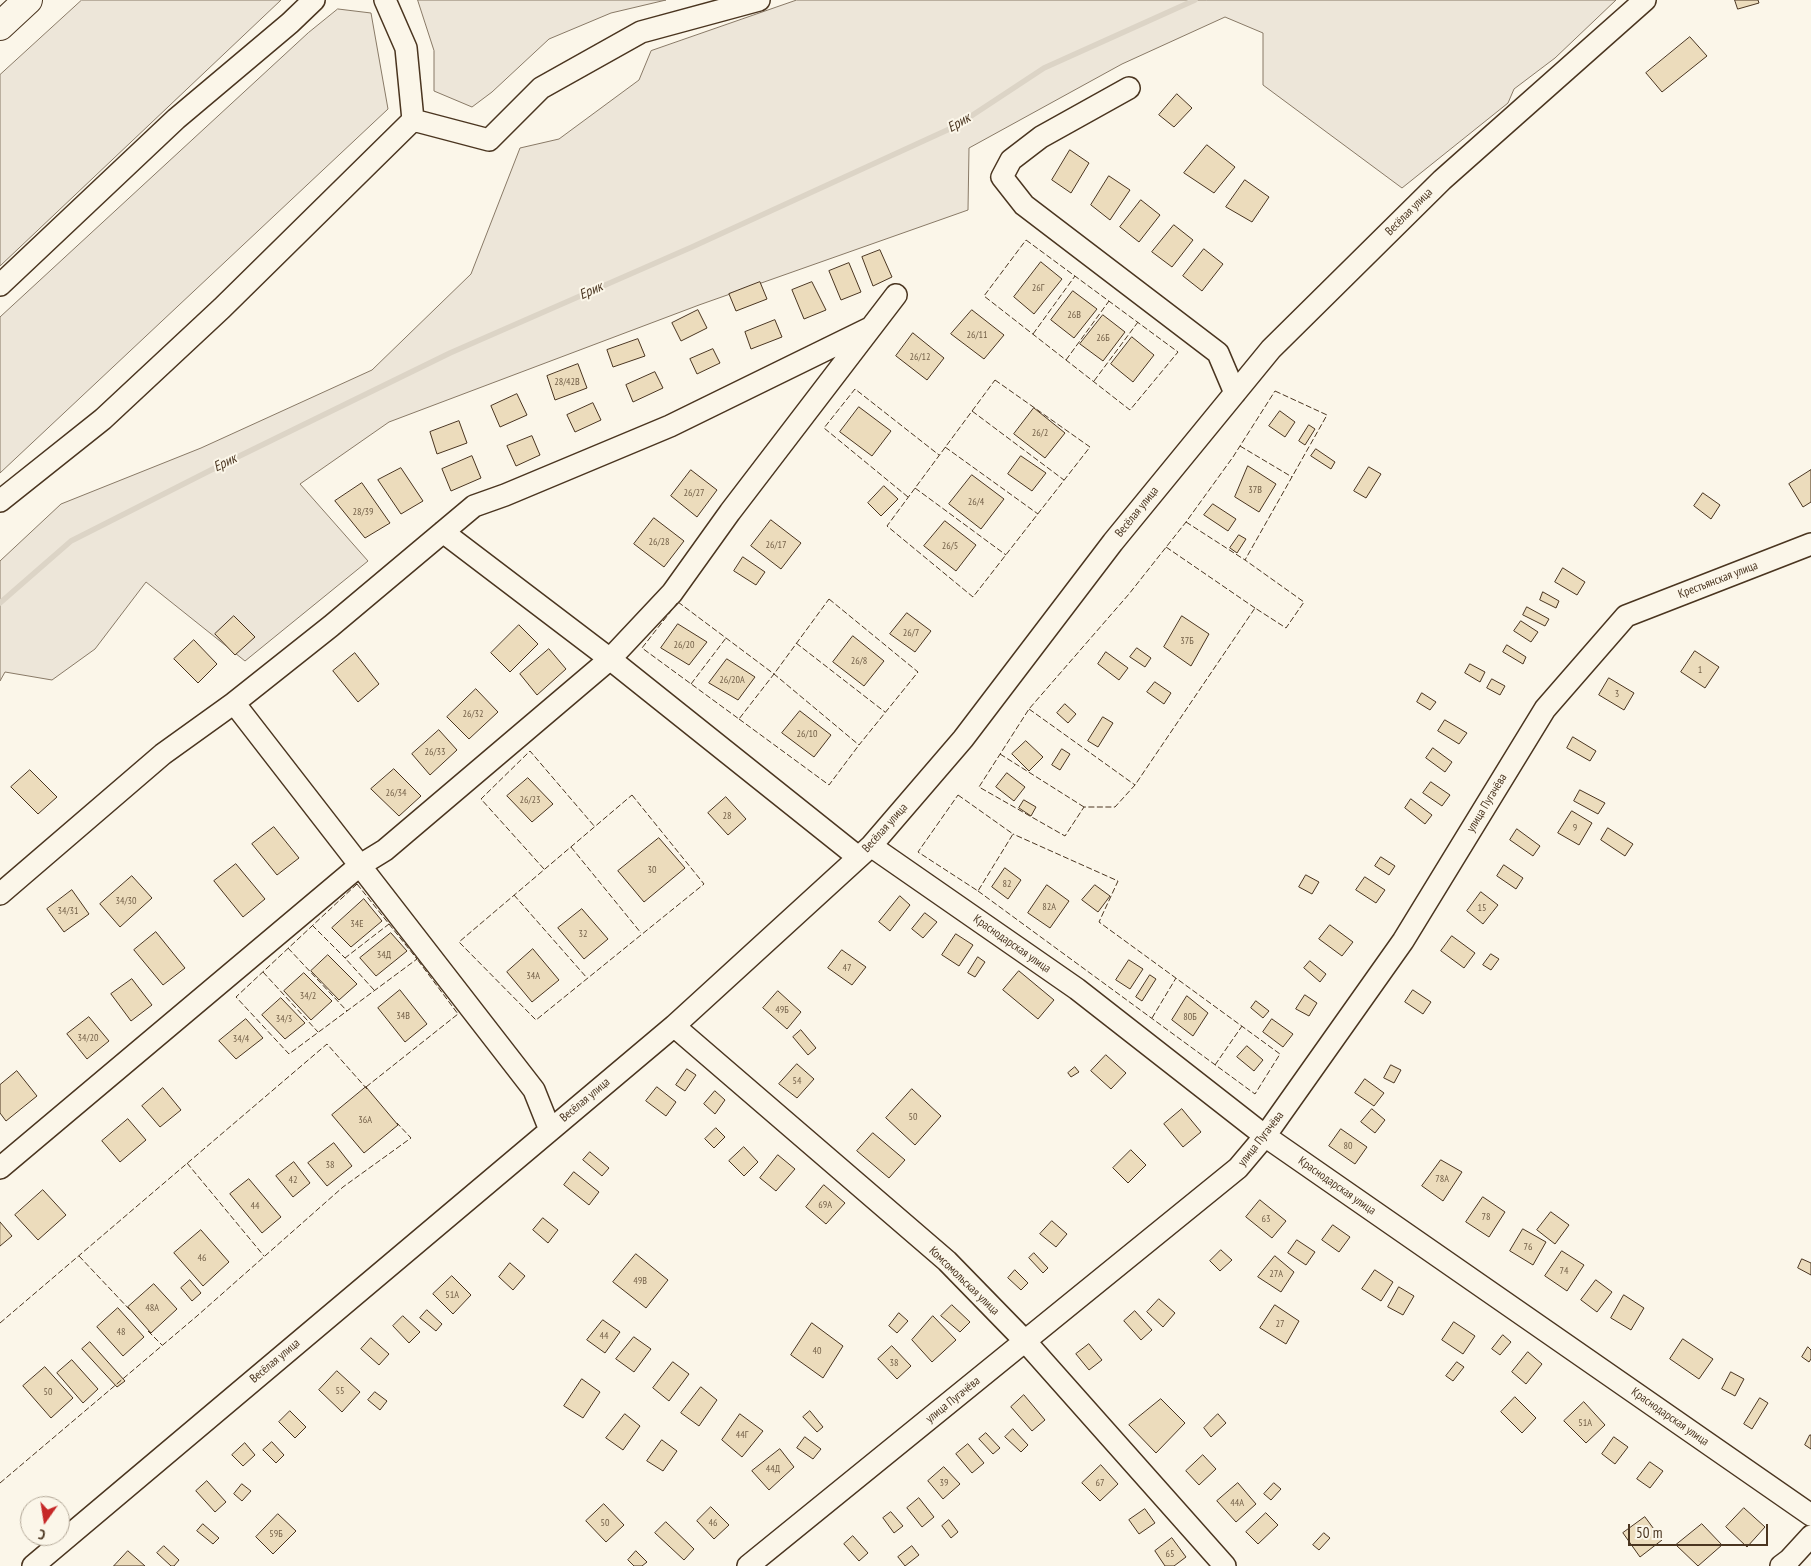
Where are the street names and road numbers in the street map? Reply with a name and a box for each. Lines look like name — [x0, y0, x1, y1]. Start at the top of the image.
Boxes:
street label: Весёлая улица — [1382, 185, 1436, 239]
street label: Весёлая улица — [1112, 484, 1162, 540]
street label: Крестьянская улица — [1676, 558, 1760, 602]
street label: улица Пугачёва — [1464, 771, 1510, 835]
street label: Весёлая улица — [859, 801, 911, 855]
street label: Краснодарская улица — [970, 912, 1054, 976]
street label: Весёлая улица — [557, 1075, 613, 1125]
street label: улица Пугачёва — [1235, 1109, 1287, 1169]
street label: Краснодарская улица — [1295, 1154, 1379, 1218]
street label: Комсомольская улица — [926, 1244, 1002, 1318]
street label: Весёлая улица — [247, 1336, 303, 1386]
street label: улица Пугачёва — [923, 1374, 983, 1426]
street label: Краснодарская улица — [1628, 1385, 1712, 1449]

